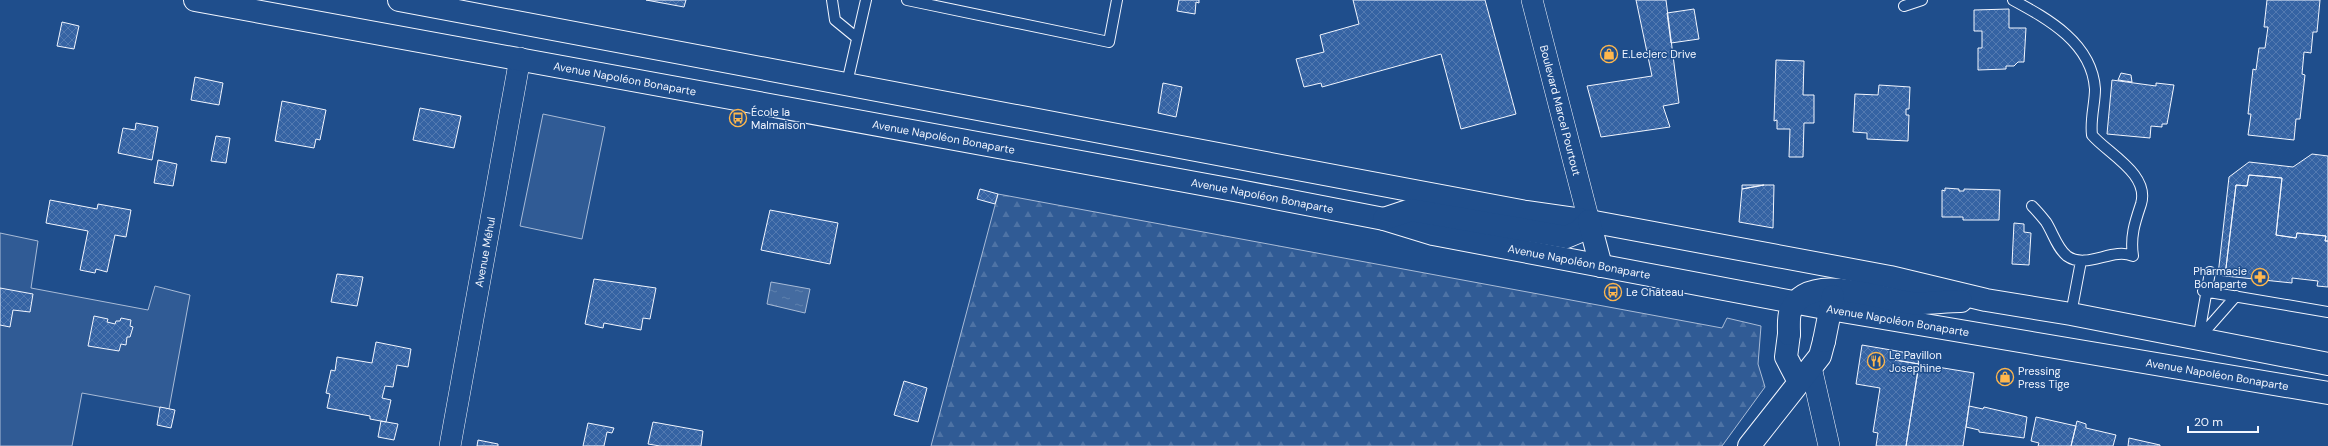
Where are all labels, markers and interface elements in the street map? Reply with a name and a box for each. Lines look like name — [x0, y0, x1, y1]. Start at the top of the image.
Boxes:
street label: Boulevard Marcel Pourtout — [1537, 43, 1584, 177]
shop icon: E.Leclerc Drive — [1599, 44, 1619, 64]
place label: E.Leclerc Drive — [1622, 47, 1696, 61]
street label: Avenue Napoléon Bonaparte — [552, 59, 697, 99]
place label: École la Malmaison — [751, 105, 805, 132]
bus stop icon: École la Malmaison — [728, 108, 748, 128]
street label: Avenue Napoléon Bonaparte — [871, 117, 1016, 157]
street label: Avenue Napoléon Bonaparte — [1190, 175, 1335, 216]
street label: Avenue Méhul — [472, 216, 498, 288]
street label: Avenue Napoléon Bonaparte — [1507, 241, 1652, 282]
place label: Pharmacie Bonaparte — [2193, 264, 2247, 291]
pharmacy icon: Pharmacie Bonaparte — [2250, 267, 2270, 287]
bus stop icon: Le Château — [1603, 282, 1623, 302]
place label: Le Château — [1626, 285, 1683, 299]
street label: Avenue Napoléon Bonaparte — [1825, 301, 1970, 339]
place label: Le Pavillon Josephine — [1889, 348, 1942, 375]
restaurant icon: Le Pavillon Josephine — [1866, 351, 1886, 371]
street label: Avenue Napoléon Bonaparte — [2145, 355, 2290, 393]
place label: Pressing Press Tige — [2018, 364, 2069, 391]
shop icon: Pressing Press Tige — [1995, 367, 2015, 387]
scale bar — [2188, 408, 2258, 434]
text: 20 m — [2194, 414, 2223, 430]

